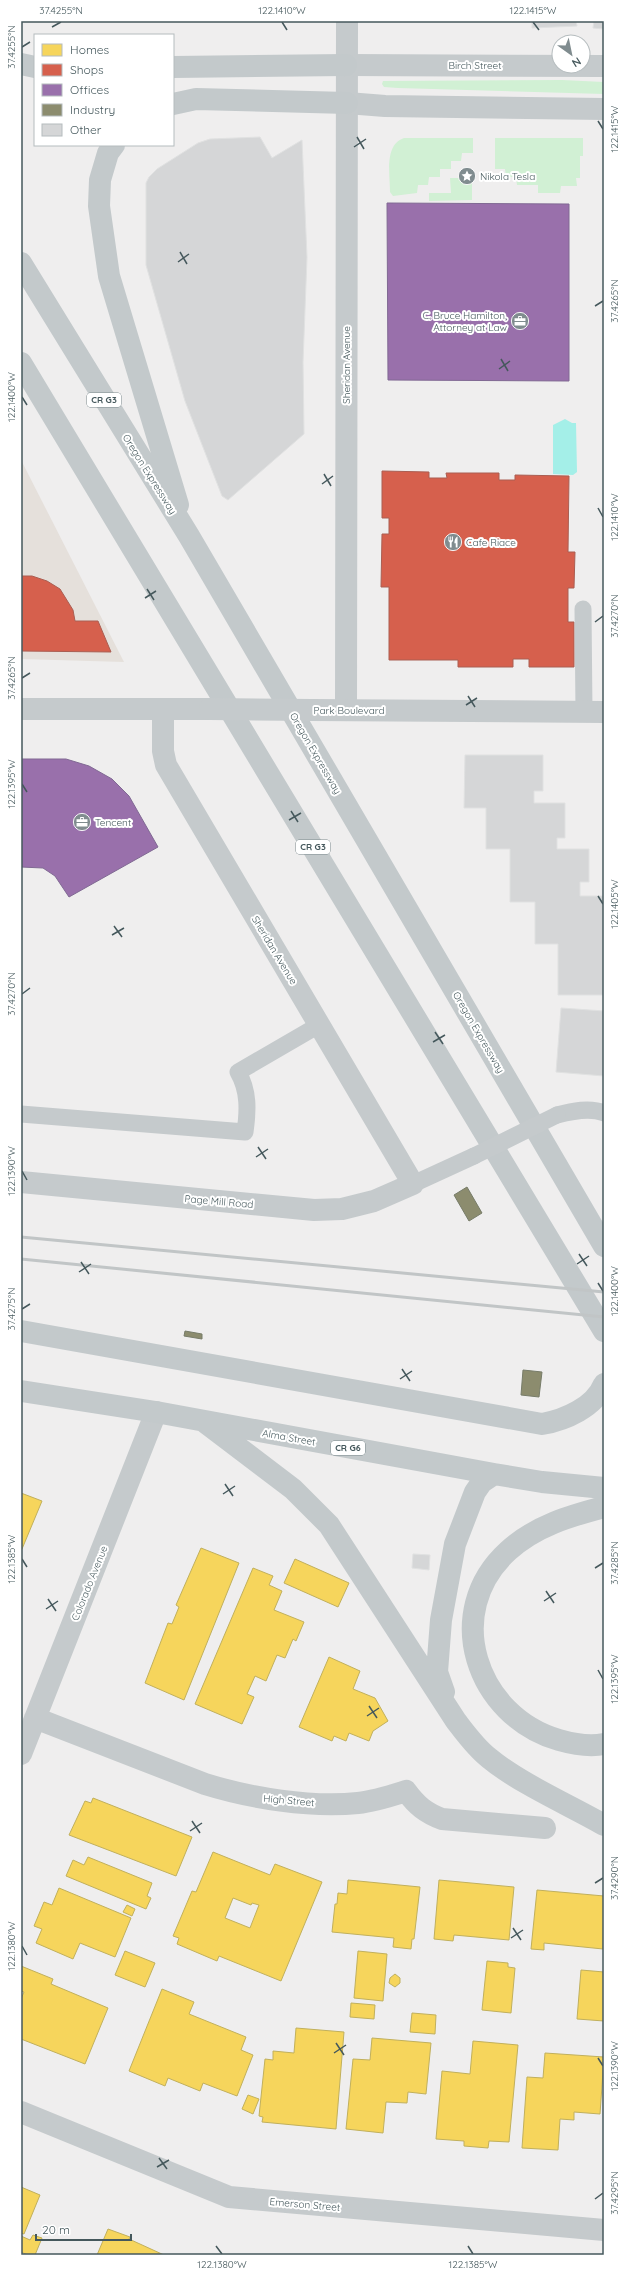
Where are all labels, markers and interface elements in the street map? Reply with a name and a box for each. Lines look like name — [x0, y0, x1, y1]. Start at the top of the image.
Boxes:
text: 37.4255°N — [39, 4, 83, 17]
text: 122.1410°W — [258, 4, 306, 17]
text: 122.1415°W — [509, 4, 557, 17]
text: 37.4255°N — [5, 25, 18, 69]
legend — [34, 34, 174, 146]
north arrow — [551, 34, 591, 74]
text: Homes — [70, 42, 110, 57]
text: N — [569, 54, 584, 70]
street label: Birch Street — [448, 59, 502, 72]
text: Shops — [70, 62, 104, 77]
text: Offices — [70, 82, 109, 97]
text: Industry — [70, 102, 115, 117]
text: 122.1415°W — [608, 105, 621, 153]
text: Other — [70, 122, 102, 137]
place icon: Nikola Tesla — [457, 166, 477, 186]
place label: Nikola Tesla — [480, 170, 535, 183]
text: 37.4265°N — [608, 279, 621, 323]
place label: C. Bruce Hamilton, Attorney at Law — [422, 309, 507, 334]
office icon: C. Bruce Hamilton, Attorney at Law — [510, 311, 530, 331]
street label: Sheridan Avenue — [340, 326, 353, 404]
text: 122.1400°W — [5, 372, 18, 422]
road number: CR G3 — [87, 393, 121, 407]
street label: Oregon Expressway — [120, 432, 179, 517]
text: 122.1410°W — [608, 493, 621, 541]
restaurant icon: Cafe Riace — [443, 532, 463, 552]
place label: Cafe Riace — [466, 536, 516, 549]
text: 37.4270°N — [608, 594, 621, 638]
text: 37.4265°N — [5, 656, 18, 700]
street label: Park Boulevard — [314, 704, 384, 717]
street label: Oregon Expressway — [287, 710, 344, 796]
text: 122.1395°W — [5, 759, 18, 809]
office icon: Tencent — [72, 812, 92, 832]
place label: Tencent — [95, 816, 132, 829]
road number: CR G3 — [296, 840, 330, 854]
text: 122.1405°W — [608, 879, 621, 929]
street label: Sheridan Avenue — [249, 914, 300, 987]
text: 37.4270°N — [5, 972, 18, 1016]
street label: Oregon Expressway — [450, 989, 507, 1075]
text: 122.1390°W — [5, 1146, 18, 1196]
street label: Page Mill Road — [184, 1192, 254, 1211]
text: 122.1400°W — [608, 1266, 621, 1316]
text: 37.4275°N — [5, 1287, 18, 1331]
street label: Alma Street — [261, 1426, 317, 1449]
road number: CR G6 — [331, 1441, 365, 1455]
text: 122.1385°W — [5, 1534, 18, 1583]
text: 37.4285°N — [608, 1541, 621, 1585]
street label: Colorado Avenue — [69, 1544, 111, 1623]
text: 122.1395°W — [608, 1654, 621, 1704]
street label: High Street — [263, 1792, 316, 1809]
text: 37.4290°N — [608, 1856, 621, 1900]
text: 122.1380°W — [5, 1921, 18, 1971]
text: 122.1390°W — [608, 2041, 621, 2091]
text: 37.4295°N — [608, 2171, 621, 2215]
street label: Emerson Street — [269, 2195, 341, 2214]
scale bar — [36, 2216, 131, 2242]
text: 20 m — [42, 2222, 70, 2237]
text: 122.1380°W — [197, 2258, 247, 2271]
text: 122.1385°W — [449, 2258, 498, 2271]

